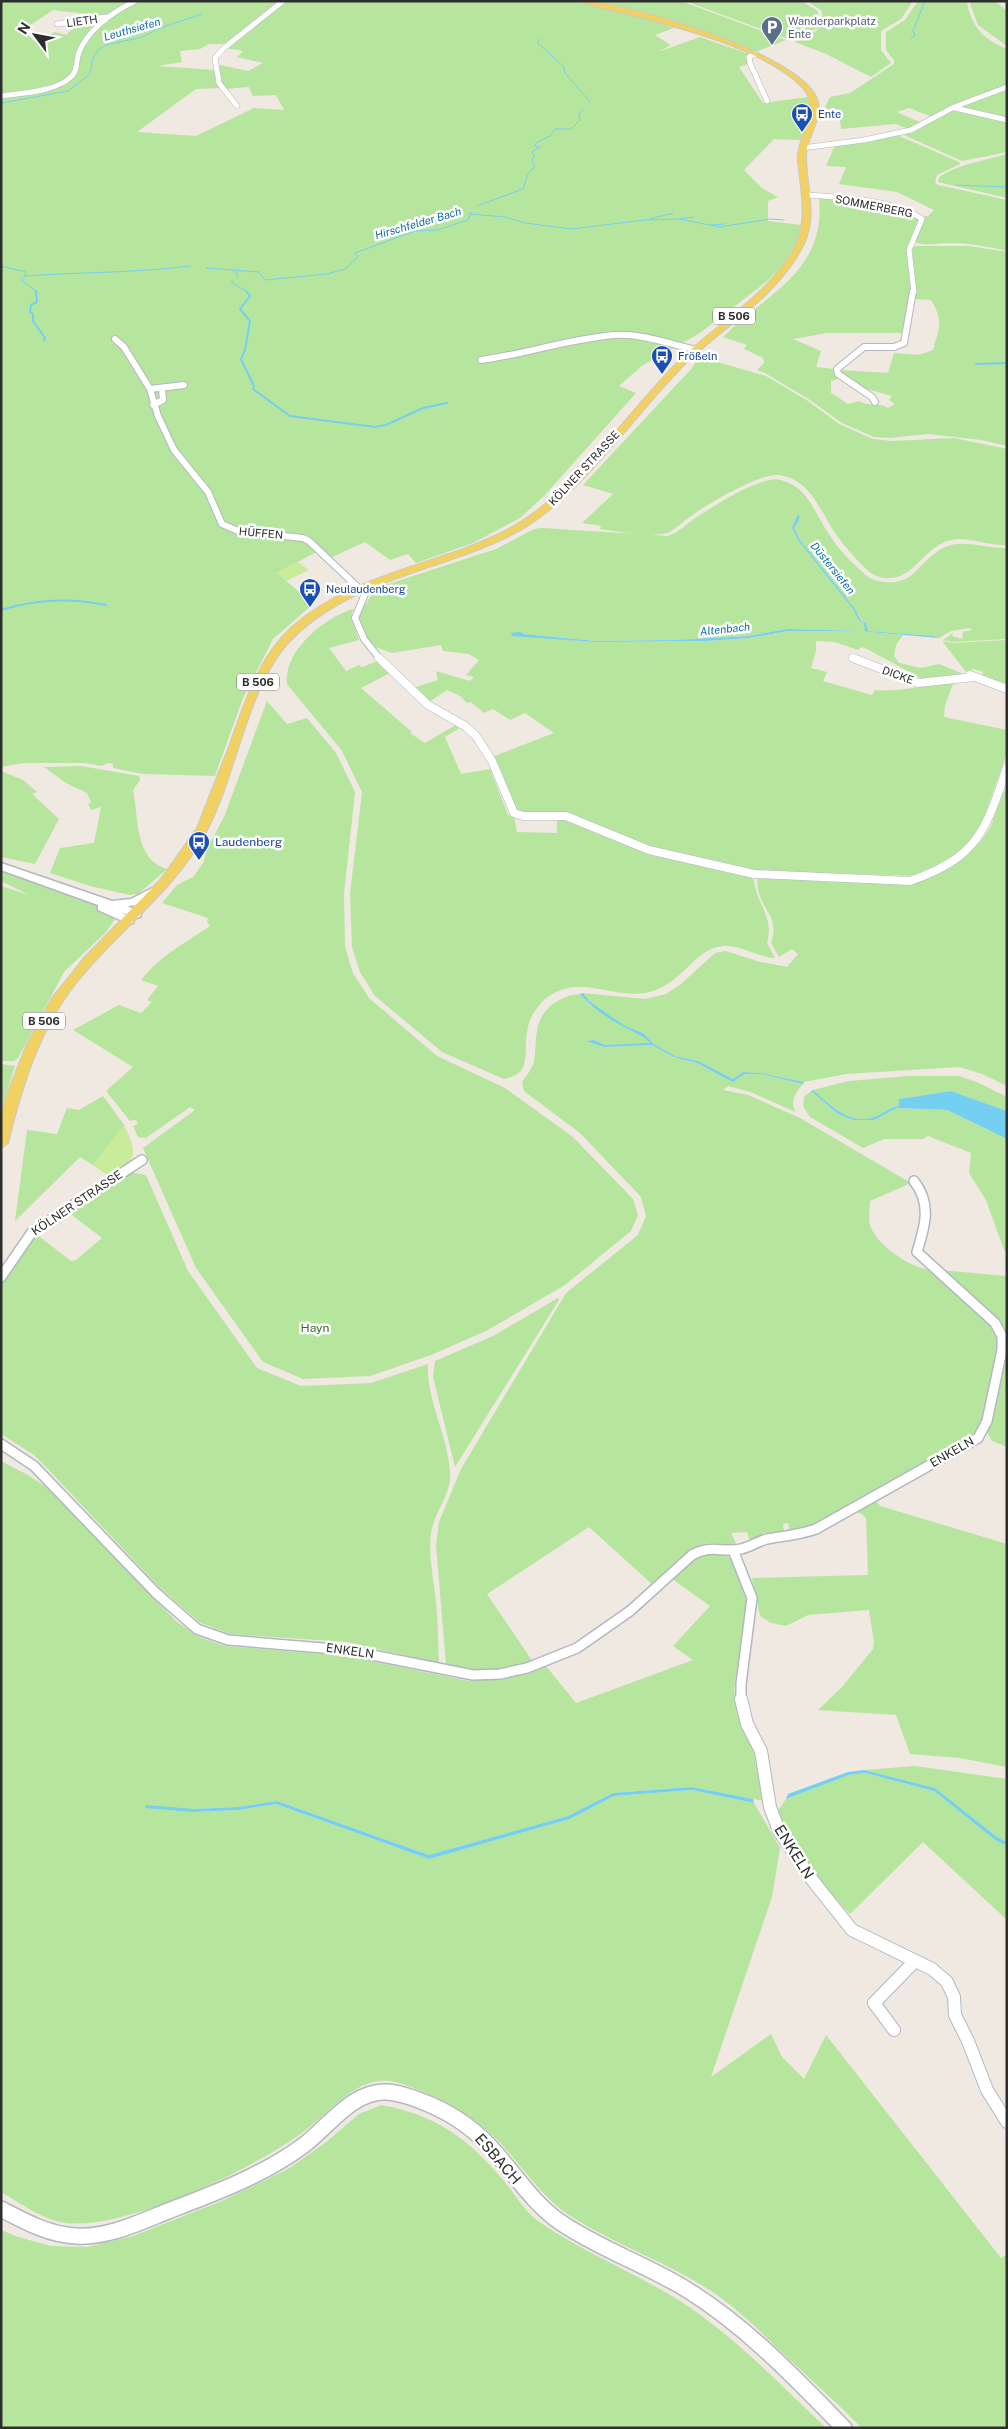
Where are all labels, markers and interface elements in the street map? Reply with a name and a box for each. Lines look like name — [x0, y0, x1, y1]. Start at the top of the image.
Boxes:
north arrow — [10, 10, 60, 60]
street label: LIETH — [66, 13, 98, 29]
water label: Leuthsiefen — [102, 15, 162, 43]
parking icon: Wanderparkplatz Ente — [760, 15, 784, 46]
place label: Wanderparkplatz Ente — [788, 15, 876, 40]
text: N — [14, 19, 34, 37]
bus stop icon: Ente — [790, 102, 814, 133]
place label: Ente — [818, 108, 841, 120]
street label: SOMMERBERG — [834, 193, 914, 219]
water label: Hirschfelder Bach — [373, 205, 463, 241]
road number: B 506 — [713, 308, 755, 324]
bus stop icon: Frößeln — [650, 344, 674, 375]
place label: Frößeln — [678, 350, 717, 362]
street label: KÖLNER STRASSE — [546, 427, 622, 508]
street label: HÜFFEN — [238, 524, 284, 541]
water label: Düstersiefen — [809, 540, 857, 596]
bus stop icon: Neulaudenberg — [298, 577, 322, 608]
place label: Neulaudenberg — [326, 583, 406, 595]
water label: Altenbach — [699, 620, 751, 638]
street label: DICKE — [881, 664, 916, 686]
road number: B 506 — [237, 674, 279, 690]
bus stop icon: Laudenberg — [187, 830, 211, 861]
place label: Laudenberg — [215, 835, 282, 849]
road number: B 506 — [23, 1012, 65, 1030]
street label: KÖLNER STRASSE — [29, 1167, 125, 1239]
park label: Hayn — [301, 1321, 330, 1335]
street label: ENKELN — [928, 1434, 976, 1470]
street label: ENKELN — [325, 1641, 375, 1661]
street label: ENKELN — [771, 1822, 818, 1882]
street label: ESBACH — [472, 2130, 525, 2187]

